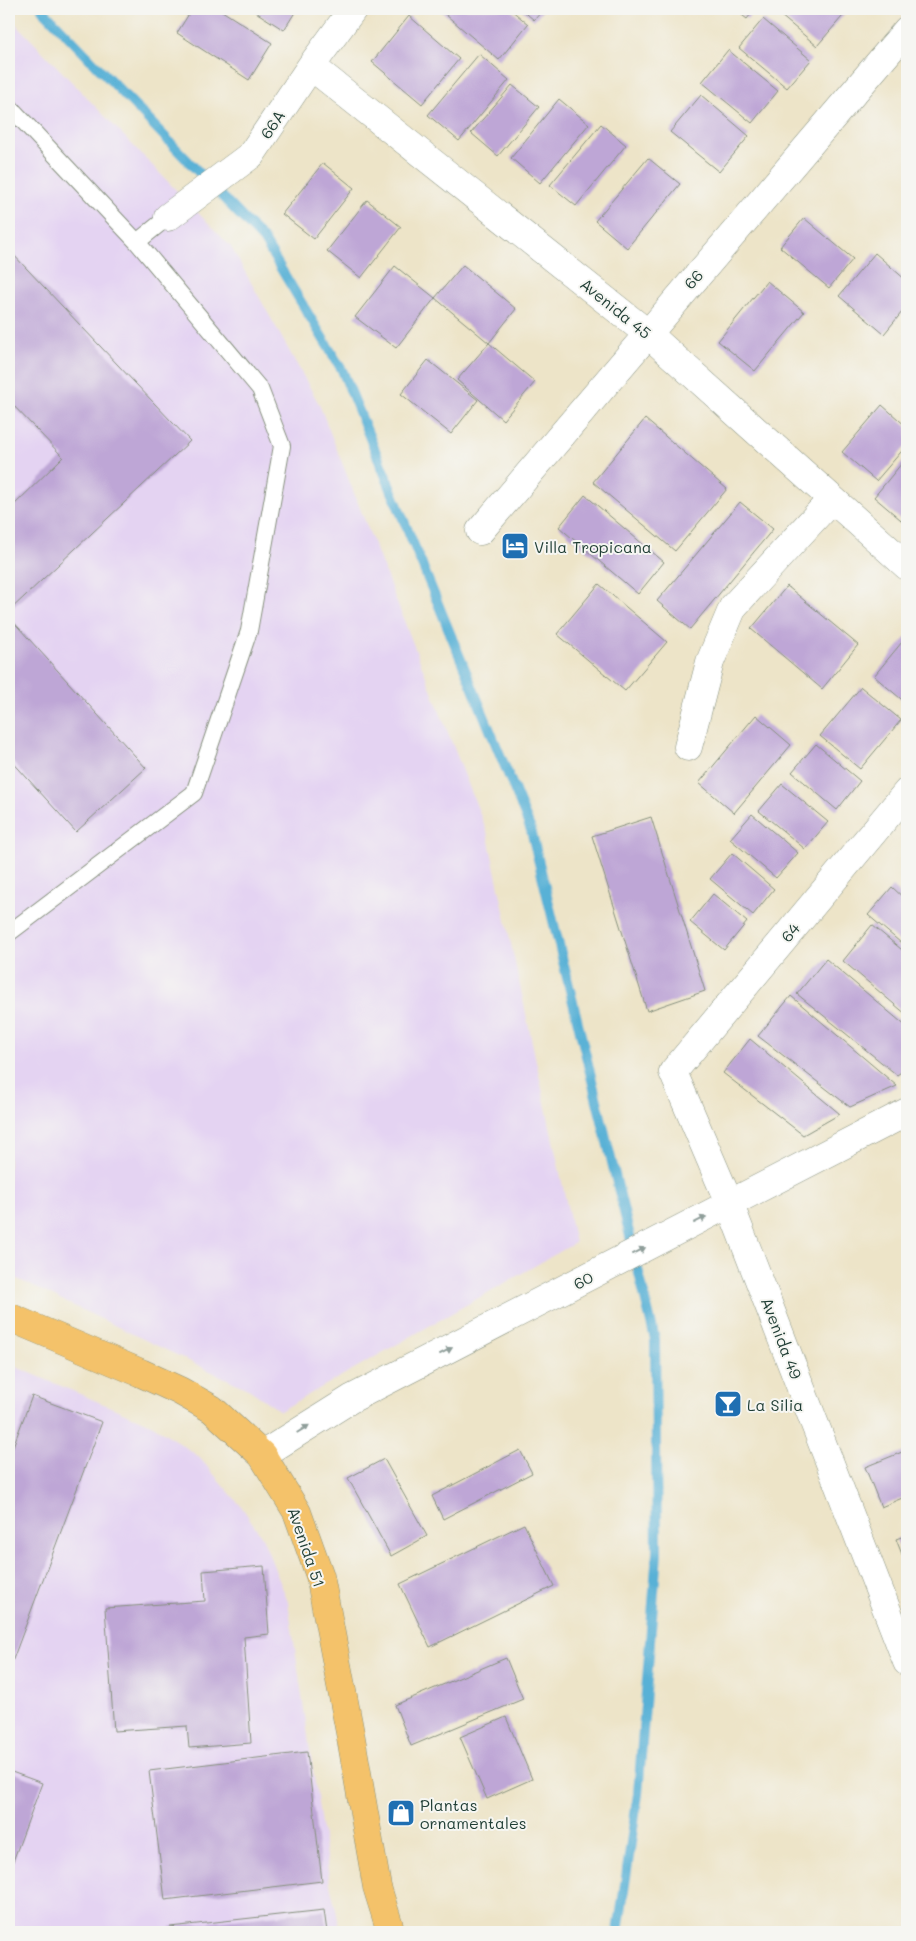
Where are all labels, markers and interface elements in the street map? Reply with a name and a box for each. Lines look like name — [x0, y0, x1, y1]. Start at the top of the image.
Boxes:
street label: 66A — [255, 106, 289, 142]
street label: 66 — [679, 265, 707, 293]
street label: Avenida 45 — [576, 273, 656, 343]
hotel icon: Villa Tropicana — [500, 531, 530, 561]
place label: Villa Tropicana — [534, 536, 652, 557]
street label: 64 — [776, 917, 805, 946]
one-way arrow — [692, 1216, 707, 1224]
one-way arrow — [632, 1247, 647, 1255]
street label: 60 — [570, 1266, 597, 1294]
street label: Avenida 49 — [757, 1294, 807, 1382]
one-way arrow — [438, 1347, 453, 1355]
bar icon: La Silia — [713, 1389, 743, 1419]
place label: La Silia — [747, 1394, 803, 1415]
one-way arrow — [297, 1425, 310, 1434]
street label: Avenida 51 — [284, 1504, 330, 1590]
place label: Plantas ornamentales — [420, 1794, 527, 1833]
shop icon: Plantas ornamentales — [386, 1798, 416, 1828]

